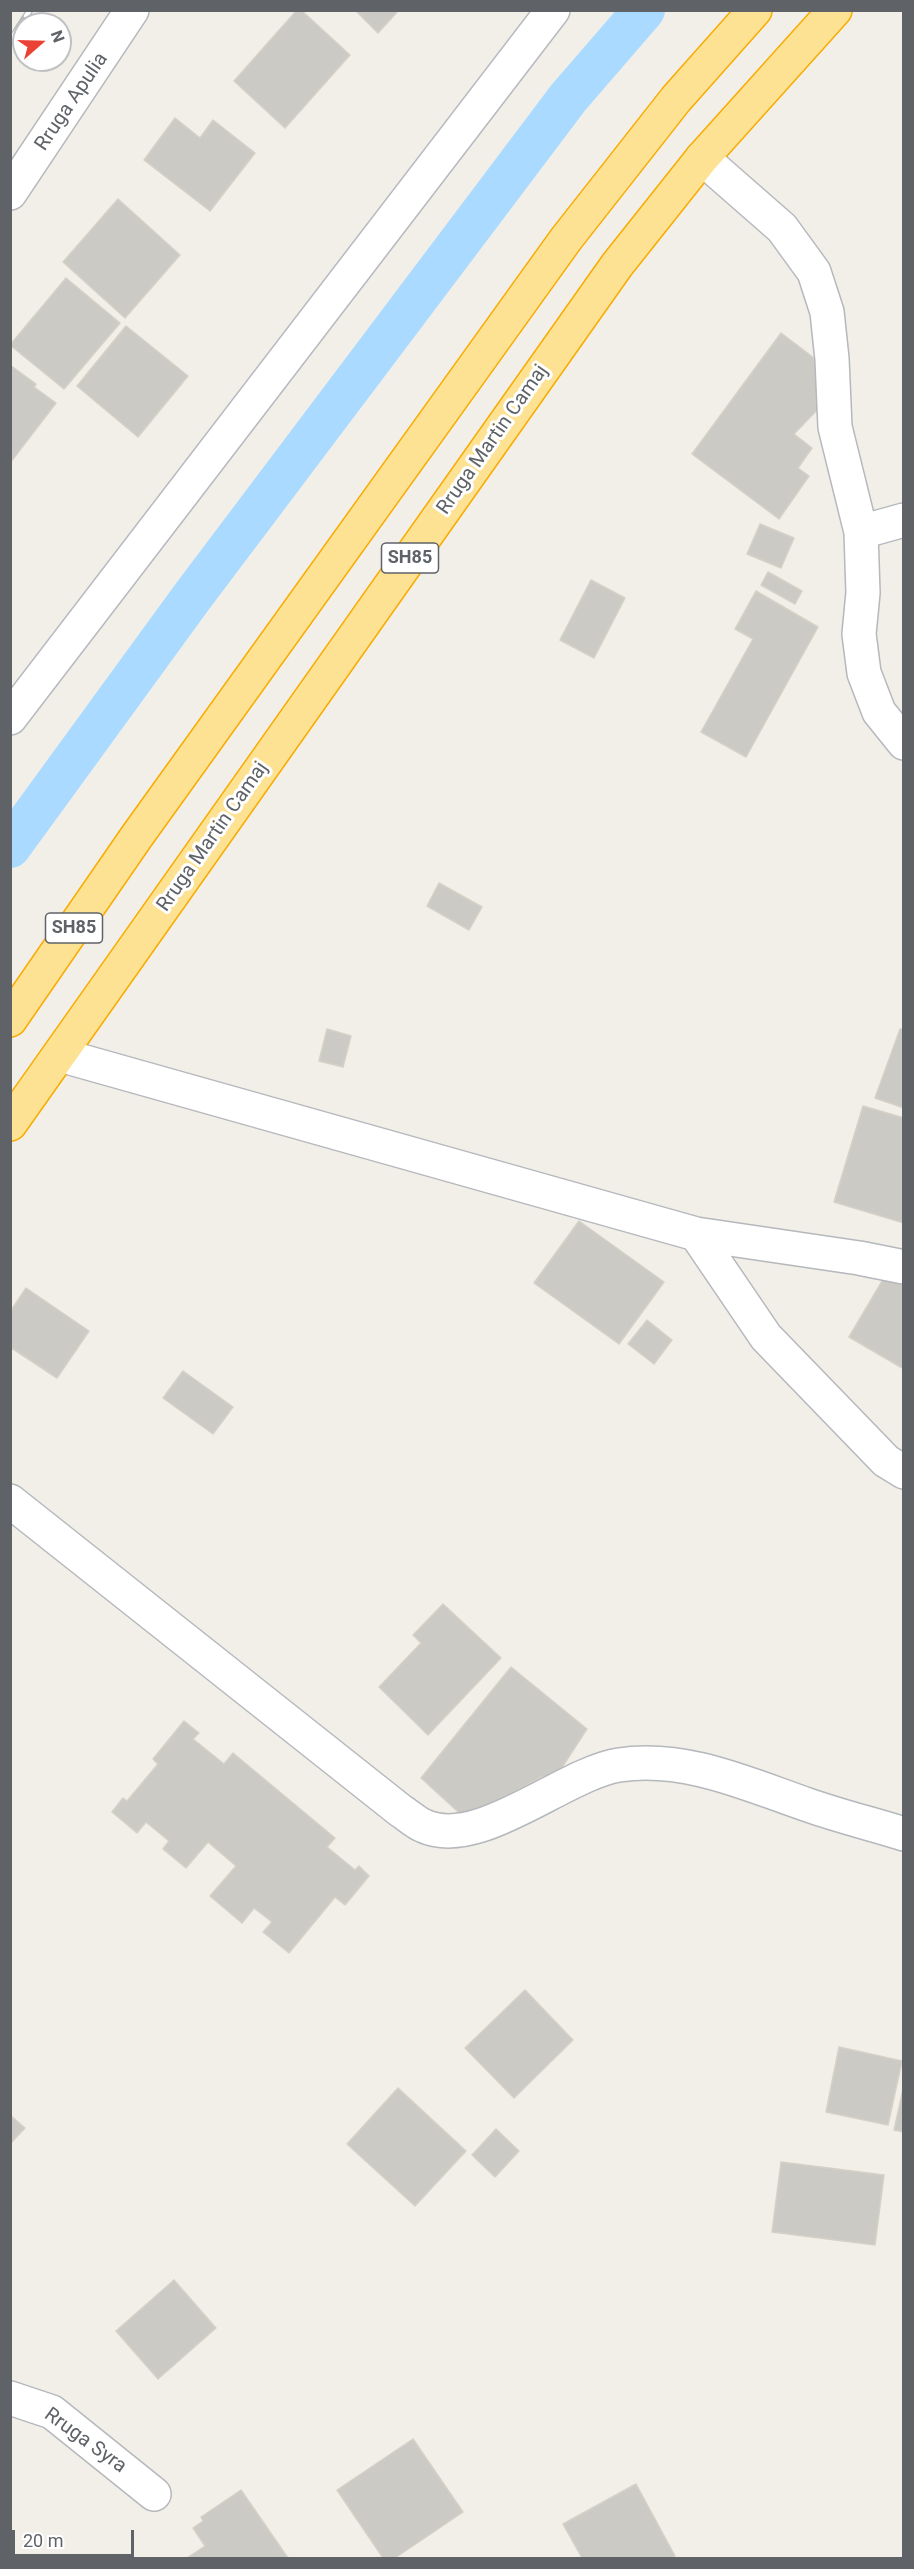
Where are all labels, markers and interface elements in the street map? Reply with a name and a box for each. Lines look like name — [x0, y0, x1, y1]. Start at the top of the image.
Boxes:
north arrow — [12, 12, 72, 72]
text: N — [47, 28, 68, 45]
street label: Rruga Apulia — [30, 48, 114, 156]
street label: Rruga Martin Camaj — [432, 360, 554, 520]
road number: SH85 — [382, 543, 438, 573]
street label: Rruga Martin Camaj — [152, 757, 274, 917]
road number: SH85 — [46, 913, 103, 943]
street label: Rruga Syra — [39, 2403, 131, 2479]
scale bar — [15, 2518, 136, 2556]
text: 20 m — [23, 2530, 63, 2551]

